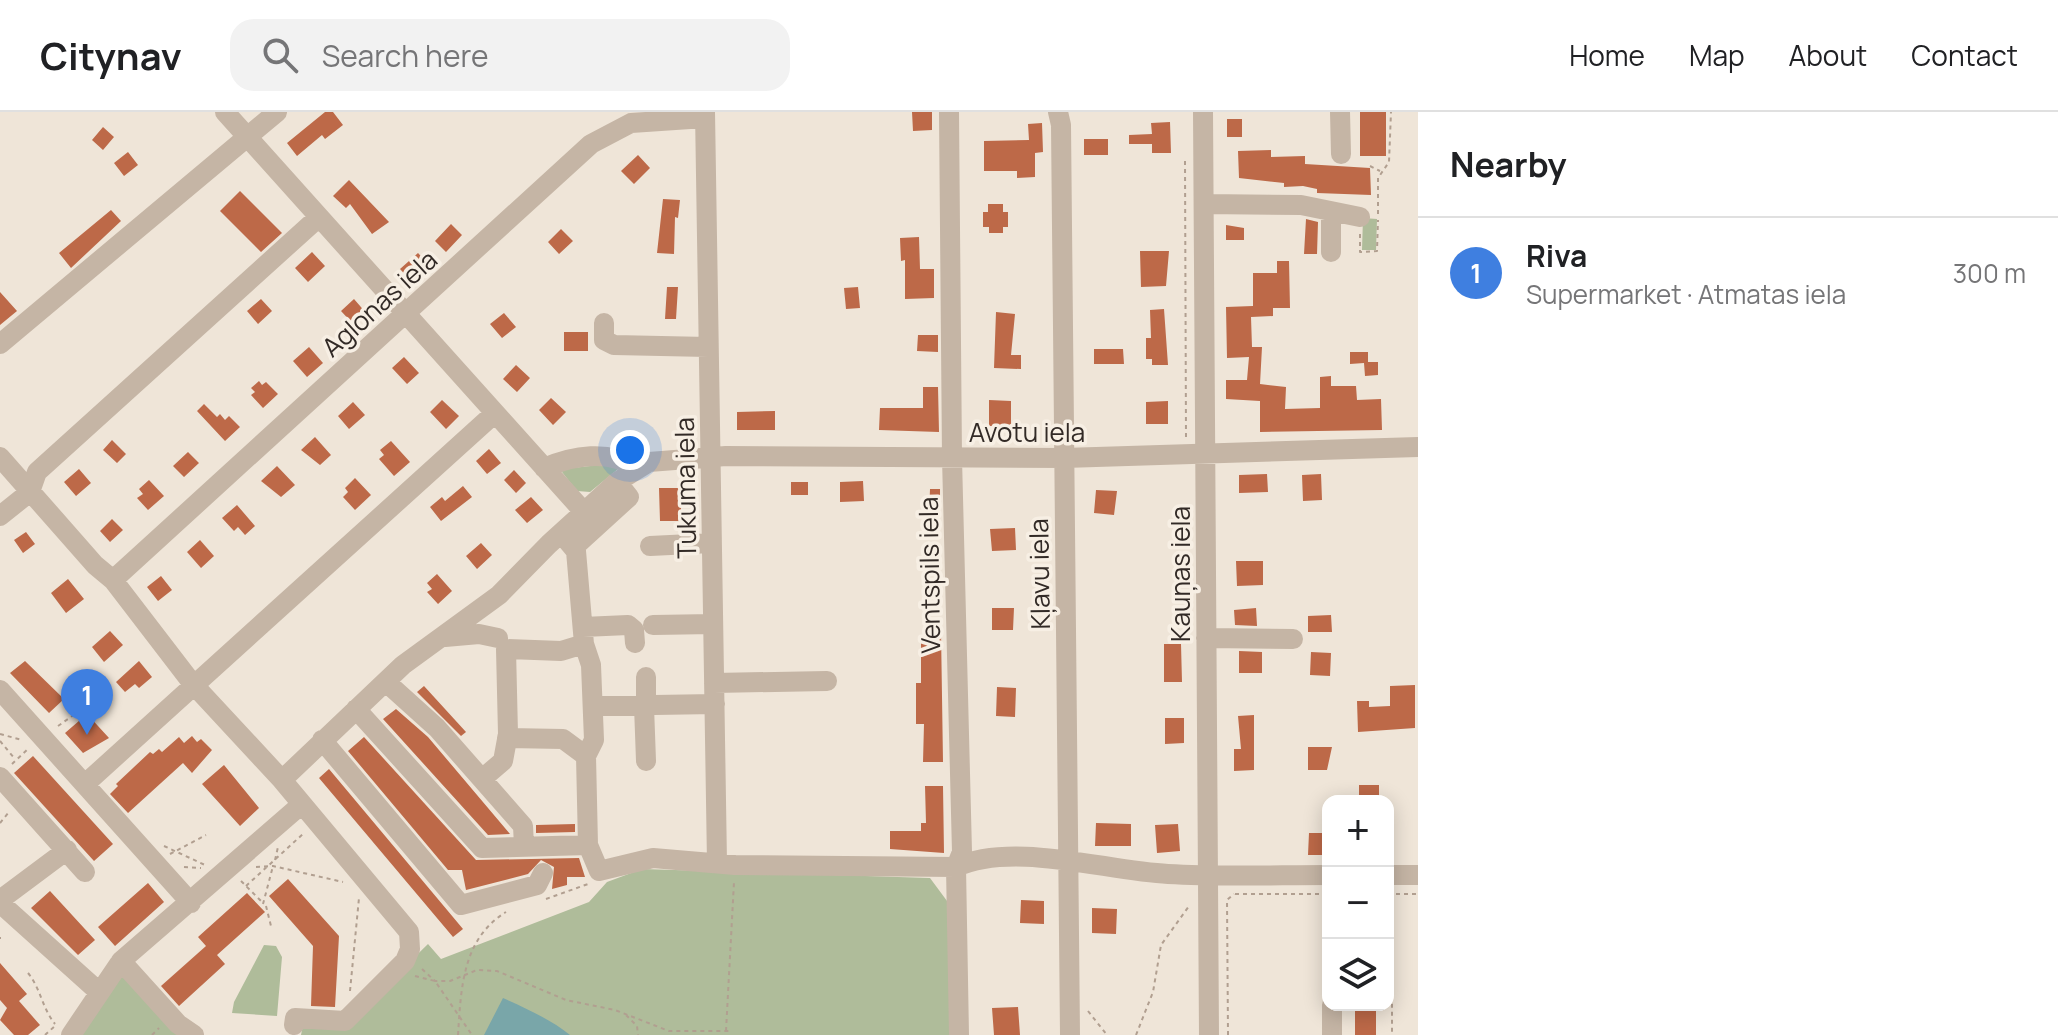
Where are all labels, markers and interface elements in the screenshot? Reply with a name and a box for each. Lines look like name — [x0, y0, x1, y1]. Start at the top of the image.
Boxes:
search box — [230, 19, 790, 91]
text: Citynav — [40, 29, 182, 81]
icon: search — [258, 33, 302, 77]
text: Search here — [322, 35, 489, 76]
text: Home — [1569, 36, 1645, 74]
text: Map — [1689, 36, 1745, 74]
text: About — [1789, 36, 1867, 74]
text: Contact — [1911, 36, 2018, 74]
text: Nearby — [1450, 141, 1566, 187]
text: Riva — [1526, 235, 1587, 276]
street label: Aglonas iela — [314, 241, 444, 365]
text: 1 — [1470, 255, 1482, 291]
text: 300 m — [1953, 255, 2026, 291]
text: Supermarket · Atmatas iela — [1526, 276, 1846, 312]
street label: Avotu iela — [969, 414, 1085, 450]
street label: Tukuma iela — [666, 417, 704, 559]
your location — [610, 430, 650, 470]
street label: Ventspils iela — [910, 496, 948, 654]
street label: Kauņas iela — [1162, 506, 1198, 642]
street label: Kļavu iela — [1020, 518, 1058, 630]
pin: 1 — [61, 669, 113, 735]
map controls — [1322, 795, 1394, 1011]
button: + — [1322, 795, 1394, 867]
button: − — [1322, 867, 1394, 939]
button: layers — [1322, 939, 1394, 1011]

